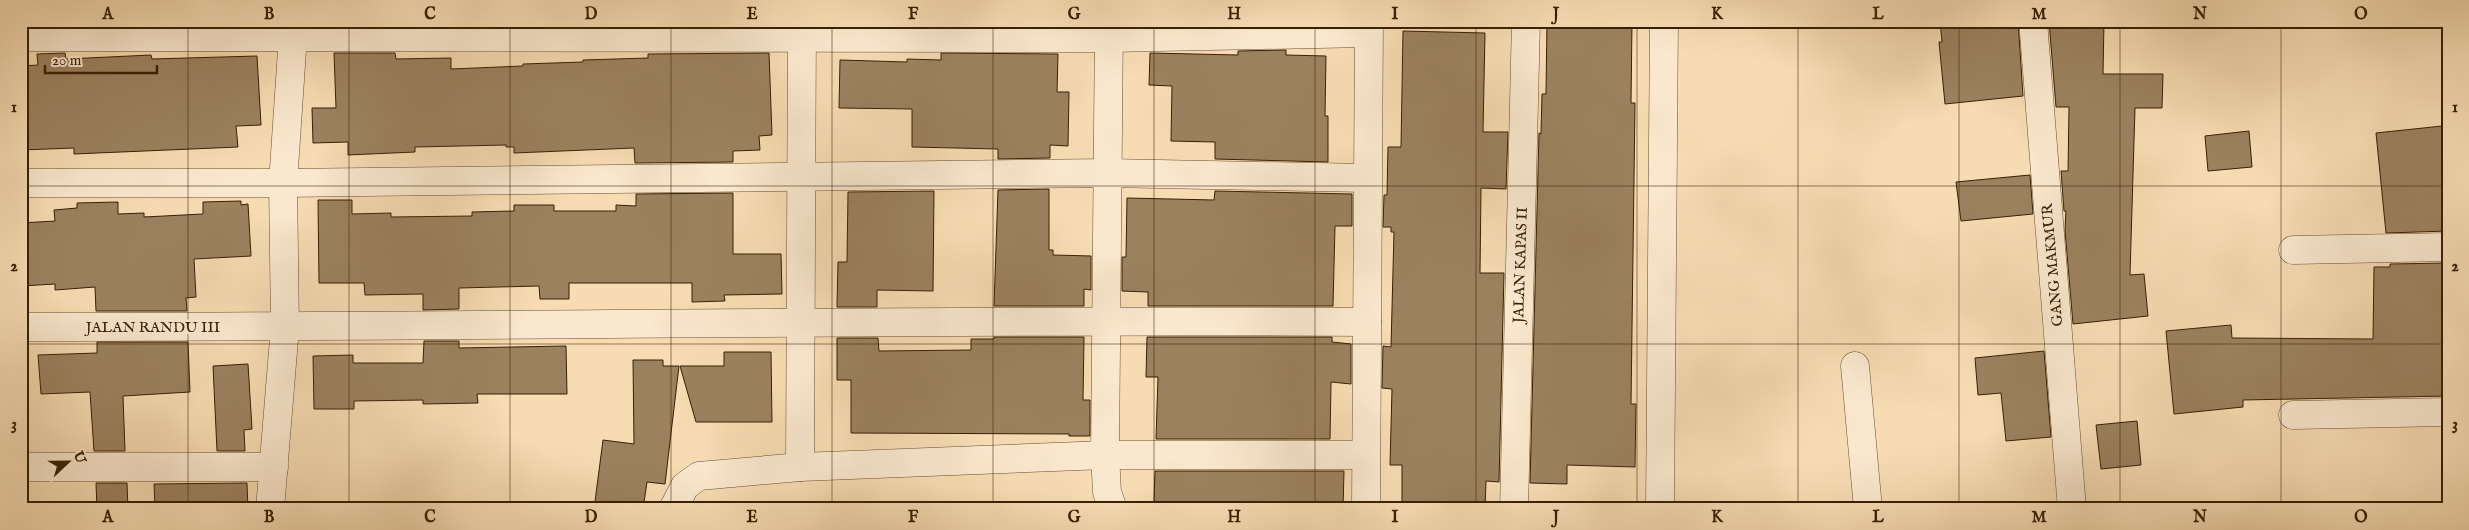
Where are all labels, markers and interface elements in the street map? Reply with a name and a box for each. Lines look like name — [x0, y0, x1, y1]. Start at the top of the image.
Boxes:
text: A — [102, 5, 115, 25]
text: B — [264, 5, 275, 25]
text: C — [424, 5, 436, 25]
text: D — [585, 5, 598, 25]
text: E — [746, 5, 758, 25]
text: F — [908, 5, 919, 25]
text: G — [1068, 5, 1081, 25]
text: H — [1227, 5, 1241, 25]
text: I — [1392, 5, 1399, 25]
text: J — [1551, 5, 1560, 25]
text: K — [1711, 5, 1724, 25]
text: L — [1872, 5, 1884, 25]
text: M — [2031, 5, 2047, 25]
text: N — [2192, 5, 2207, 25]
text: O — [2354, 5, 2368, 25]
scale bar — [45, 42, 158, 74]
text: 20 m — [52, 51, 82, 70]
text: 1 — [11, 98, 17, 118]
text: 1 — [2452, 98, 2458, 118]
street label: GANG MAKMUR — [2038, 202, 2067, 327]
street label: JALAN KAPAS II — [1509, 206, 1532, 325]
text: 2 — [10, 257, 18, 277]
text: 2 — [2451, 257, 2459, 277]
street label: JALAN RANDU III — [84, 318, 221, 337]
text: 3 — [11, 415, 17, 435]
text: 3 — [2452, 415, 2458, 435]
north arrow — [42, 438, 92, 488]
text: U — [68, 448, 90, 467]
text: A — [102, 508, 115, 528]
text: B — [264, 508, 275, 528]
text: C — [424, 508, 436, 528]
text: D — [585, 508, 598, 528]
text: E — [746, 508, 758, 528]
text: F — [908, 508, 919, 528]
text: G — [1068, 508, 1081, 528]
text: H — [1227, 508, 1241, 528]
text: I — [1392, 508, 1399, 528]
text: J — [1551, 508, 1560, 528]
text: K — [1711, 508, 1724, 528]
text: L — [1872, 508, 1884, 528]
text: M — [2031, 508, 2047, 528]
text: N — [2192, 508, 2207, 528]
text: O — [2354, 508, 2368, 528]

